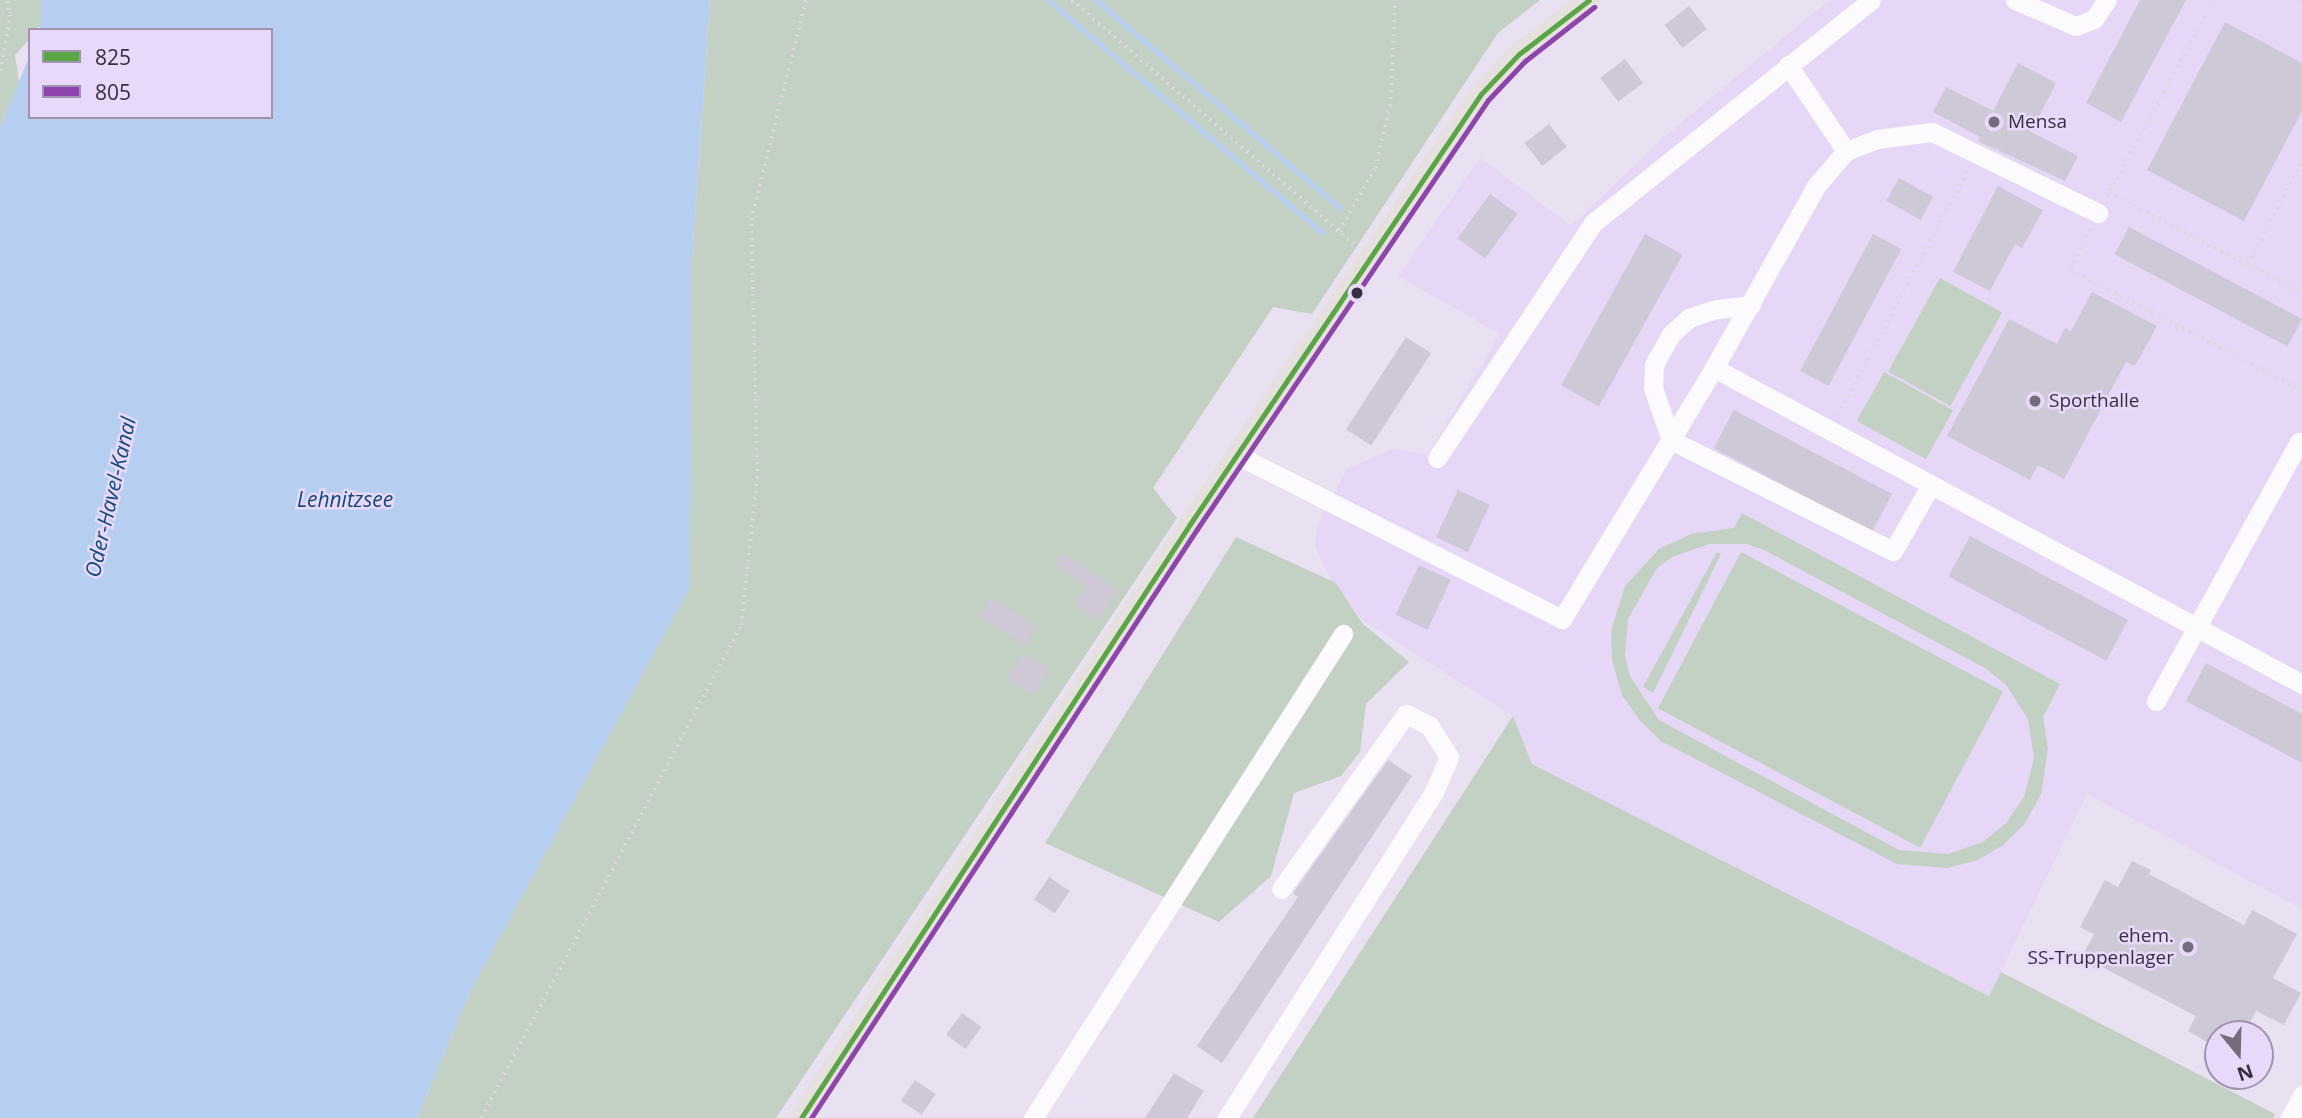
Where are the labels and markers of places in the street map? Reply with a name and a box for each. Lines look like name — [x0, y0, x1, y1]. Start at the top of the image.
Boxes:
place label: Mensa — [2008, 111, 2067, 133]
marker: Mensa — [1986, 114, 2002, 130]
unlabelled marker — [1350, 286, 1364, 300]
place label: Sporthalle — [2049, 390, 2139, 412]
marker: Sporthalle — [2027, 393, 2043, 409]
place label: ehem. SS-Truppenlager — [2027, 925, 2174, 969]
marker: ehem. SS-Truppenlager — [2180, 939, 2196, 955]

